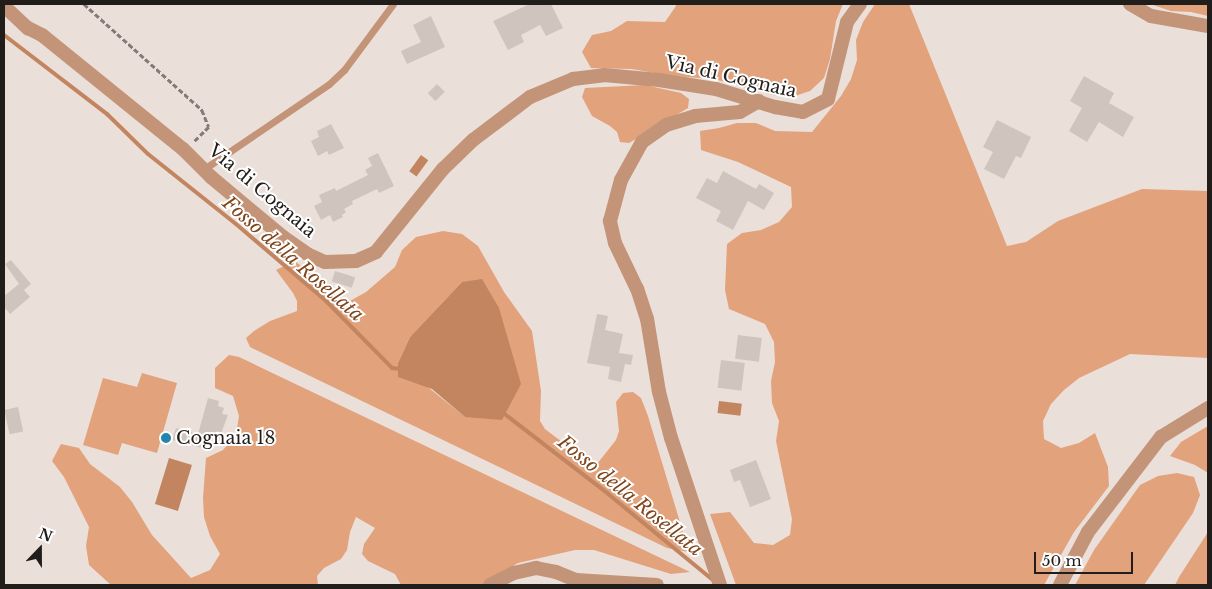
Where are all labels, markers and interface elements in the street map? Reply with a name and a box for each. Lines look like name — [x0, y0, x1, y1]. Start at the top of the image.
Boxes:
street label: Via di Cognaia — [663, 51, 799, 103]
street label: Via di Cognaia — [204, 140, 320, 242]
water label: Fosso della Rosellata — [218, 191, 368, 327]
place label: Cognaia 18 — [176, 427, 276, 449]
water label: Fosso della Rosellata — [553, 430, 707, 562]
marker: Cognaia 18 — [160, 432, 172, 444]
north arrow — [15, 524, 65, 574]
text: N — [36, 524, 55, 546]
scale bar — [1037, 542, 1136, 574]
text: 50 m — [1042, 551, 1082, 570]

